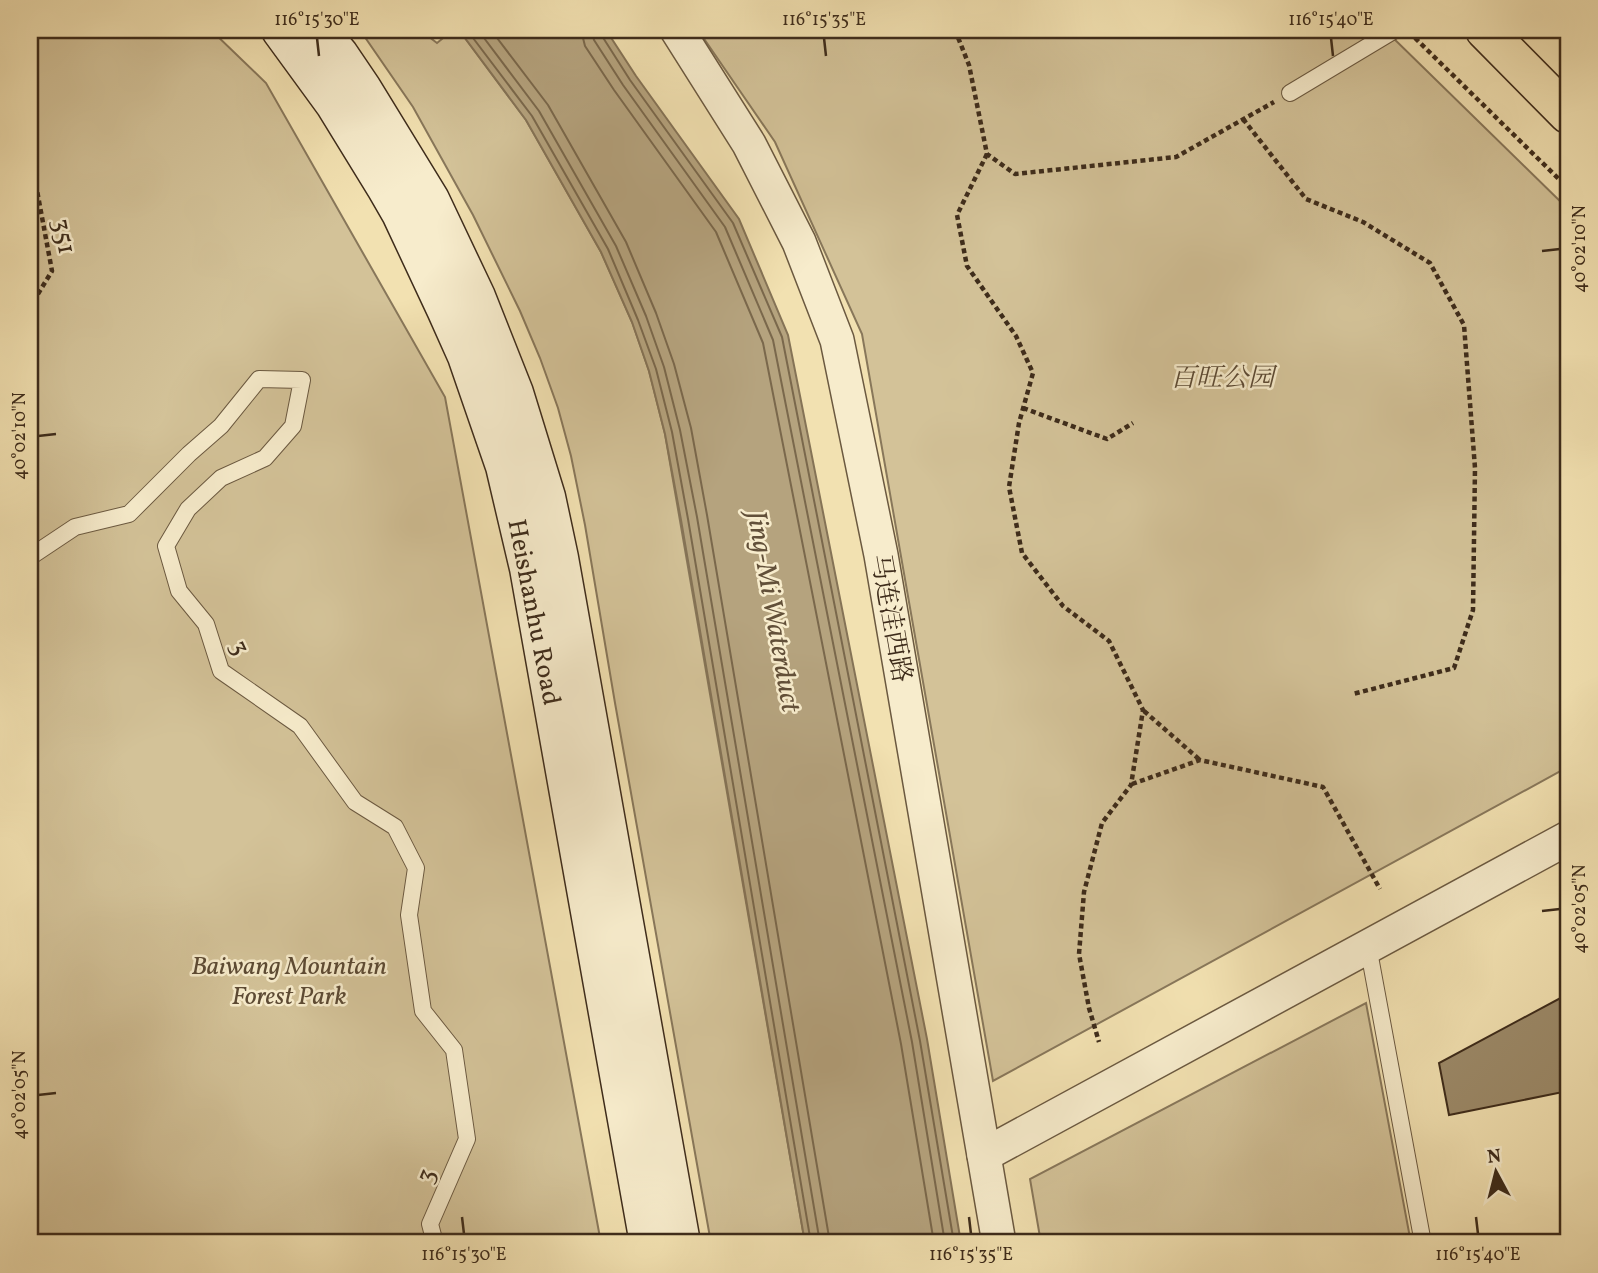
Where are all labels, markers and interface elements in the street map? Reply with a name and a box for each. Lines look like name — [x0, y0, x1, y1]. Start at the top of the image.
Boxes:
text: 116°15'30"E — [274, 8, 360, 33]
text: 116°15'35"E — [782, 8, 866, 33]
text: 116°15'40"E — [1288, 8, 1374, 33]
text: 40°02'10"N — [1568, 205, 1593, 293]
street label: 351 — [42, 215, 84, 257]
park label: 百旺公园 — [1170, 361, 1278, 397]
text: 40°02'10"N — [8, 392, 33, 480]
water label: Jing-Mi Waterduct — [735, 505, 810, 716]
street label: Heishanhu Road — [497, 516, 569, 709]
street label: 马连洼西路 — [861, 551, 919, 685]
street label: 3 — [220, 634, 258, 661]
text: 40°02'05"N — [1568, 864, 1593, 954]
park label: Baiwang Mountain Forest Park — [191, 949, 387, 1015]
text: 40°02'05"N — [8, 1050, 33, 1140]
north arrow — [1462, 1136, 1532, 1206]
text: N — [1486, 1143, 1503, 1171]
street label: 3 — [408, 1163, 446, 1189]
text: 116°15'30"E — [421, 1243, 507, 1268]
text: 116°15'35"E — [929, 1243, 1013, 1268]
text: 116°15'40"E — [1435, 1243, 1521, 1268]

